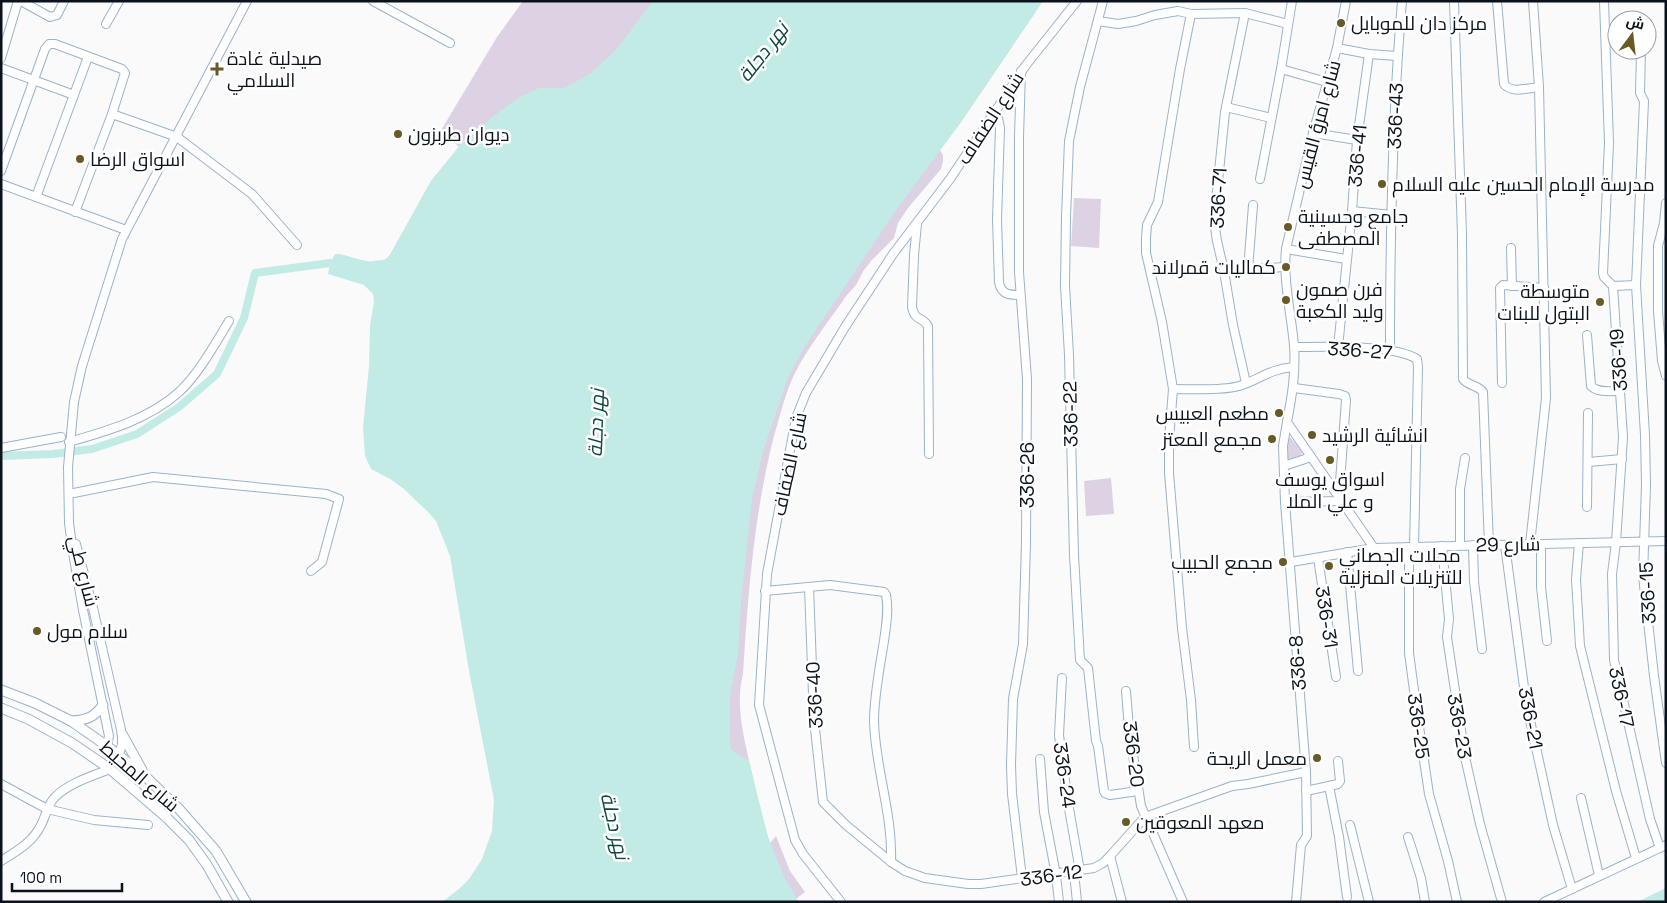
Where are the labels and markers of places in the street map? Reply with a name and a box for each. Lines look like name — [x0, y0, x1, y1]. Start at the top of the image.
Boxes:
place label: مركز دان للموبايل — [1351, 11, 1487, 36]
marker: مركز دان للموبايل — [1335, 17, 1347, 29]
place label: صيدلية غادة السلامي — [227, 46, 322, 95]
marker: صيدلية غادة السلامي — [211, 63, 223, 75]
place label: ديوان طربزون — [408, 122, 509, 147]
marker: ديوان طربزون — [392, 128, 404, 140]
place label: اسواق الرضا — [90, 147, 185, 172]
marker: اسواق الرضا — [74, 153, 86, 165]
place label: مدرسة الإمام الحسين عليه السلام — [1392, 172, 1655, 198]
marker: مدرسة الإمام الحسين عليه السلام — [1376, 178, 1388, 190]
place label: جامع وحسينية المصطفى — [1298, 204, 1408, 251]
marker: جامع وحسينية المصطفى — [1282, 221, 1294, 233]
place label: كماليات قمرلاند — [1152, 255, 1276, 280]
marker: كماليات قمرلاند — [1280, 261, 1292, 273]
place label: فرن صمون وليد الكعبة — [1296, 277, 1384, 324]
place label: متوسطة البتول للبنات — [1497, 279, 1590, 326]
marker: فرن صمون وليد الكعبة — [1280, 294, 1292, 306]
marker: متوسطة البتول للبنات — [1594, 296, 1606, 308]
place label: مطعم العبيس — [1156, 401, 1269, 427]
marker: مطعم العبيس — [1273, 407, 1285, 419]
place label: انشائية الرشيد — [1322, 423, 1428, 448]
place label: مجمع المعتز — [1161, 427, 1262, 453]
marker: انشائية الرشيد — [1306, 429, 1318, 441]
marker: مجمع المعتز — [1266, 433, 1278, 445]
marker: اسواق يوسف و علي الملا — [1324, 454, 1336, 466]
place label: اسواق يوسف و علي الملا — [1275, 467, 1385, 516]
place label: محلات الجصاني للتنزيلات المنزلية — [1339, 543, 1462, 590]
place label: مجمع الحبيب — [1171, 550, 1273, 576]
marker: مجمع الحبيب — [1277, 556, 1289, 568]
marker: محلات الجصاني للتنزيلات المنزلية — [1323, 560, 1335, 572]
place label: سلام مول — [47, 619, 128, 645]
marker: سلام مول — [31, 625, 43, 637]
place label: معمل الريحة — [1207, 746, 1307, 771]
marker: معمل الريحة — [1311, 752, 1323, 764]
place label: معهد المعوقين — [1136, 810, 1265, 835]
marker: معهد المعوقين — [1120, 816, 1132, 828]

